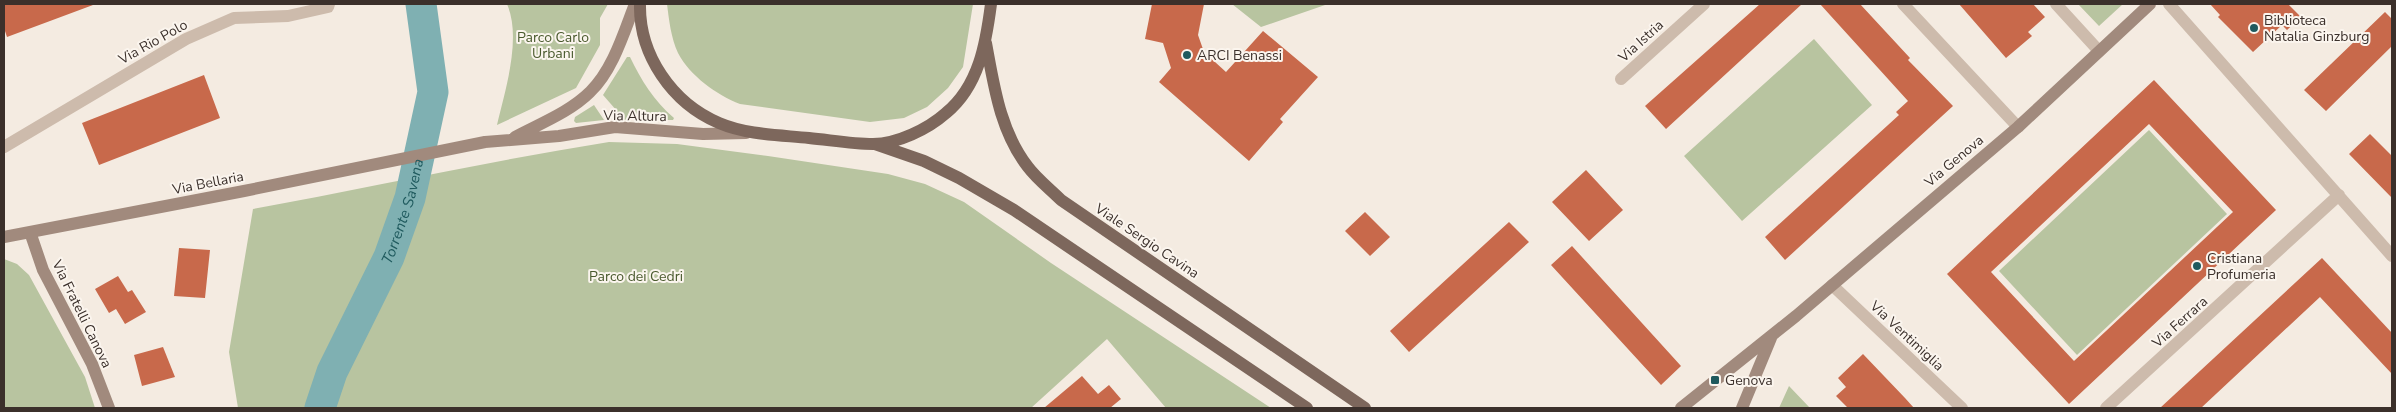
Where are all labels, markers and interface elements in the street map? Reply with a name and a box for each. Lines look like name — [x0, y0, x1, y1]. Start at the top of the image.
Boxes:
place label: Biblioteca Natalia Ginzburg — [2264, 11, 2370, 46]
street label: Via Rio Polo — [114, 15, 191, 69]
street label: Via Istria — [1614, 16, 1668, 67]
marker: Biblioteca Natalia Ginzburg — [2248, 22, 2260, 34]
park label: Parco Carlo Urbani — [517, 28, 589, 63]
place label: ARCI Benassi — [1197, 46, 1282, 65]
marker: ARCI Benassi — [1181, 49, 1193, 61]
street label: Via Altura — [602, 106, 667, 126]
street label: Via Genova — [1920, 131, 1988, 192]
water label: Torrente Savena — [377, 157, 428, 268]
street label: Via Bellaria — [170, 167, 245, 199]
street label: Viale Sergio Cavina — [1090, 199, 1203, 283]
place label: Cristiana Profumeria — [2207, 249, 2276, 284]
street label: Via Fratelli Canova — [47, 256, 116, 371]
marker: Cristiana Profumeria — [2191, 260, 2203, 272]
park label: Parco dei Cedri — [589, 267, 683, 286]
street label: Via Ferrara — [2147, 292, 2212, 353]
street label: Via Ventimiglia — [1865, 296, 1948, 375]
place label: Genova — [1725, 371, 1773, 390]
marker: Genova — [1709, 374, 1721, 386]

